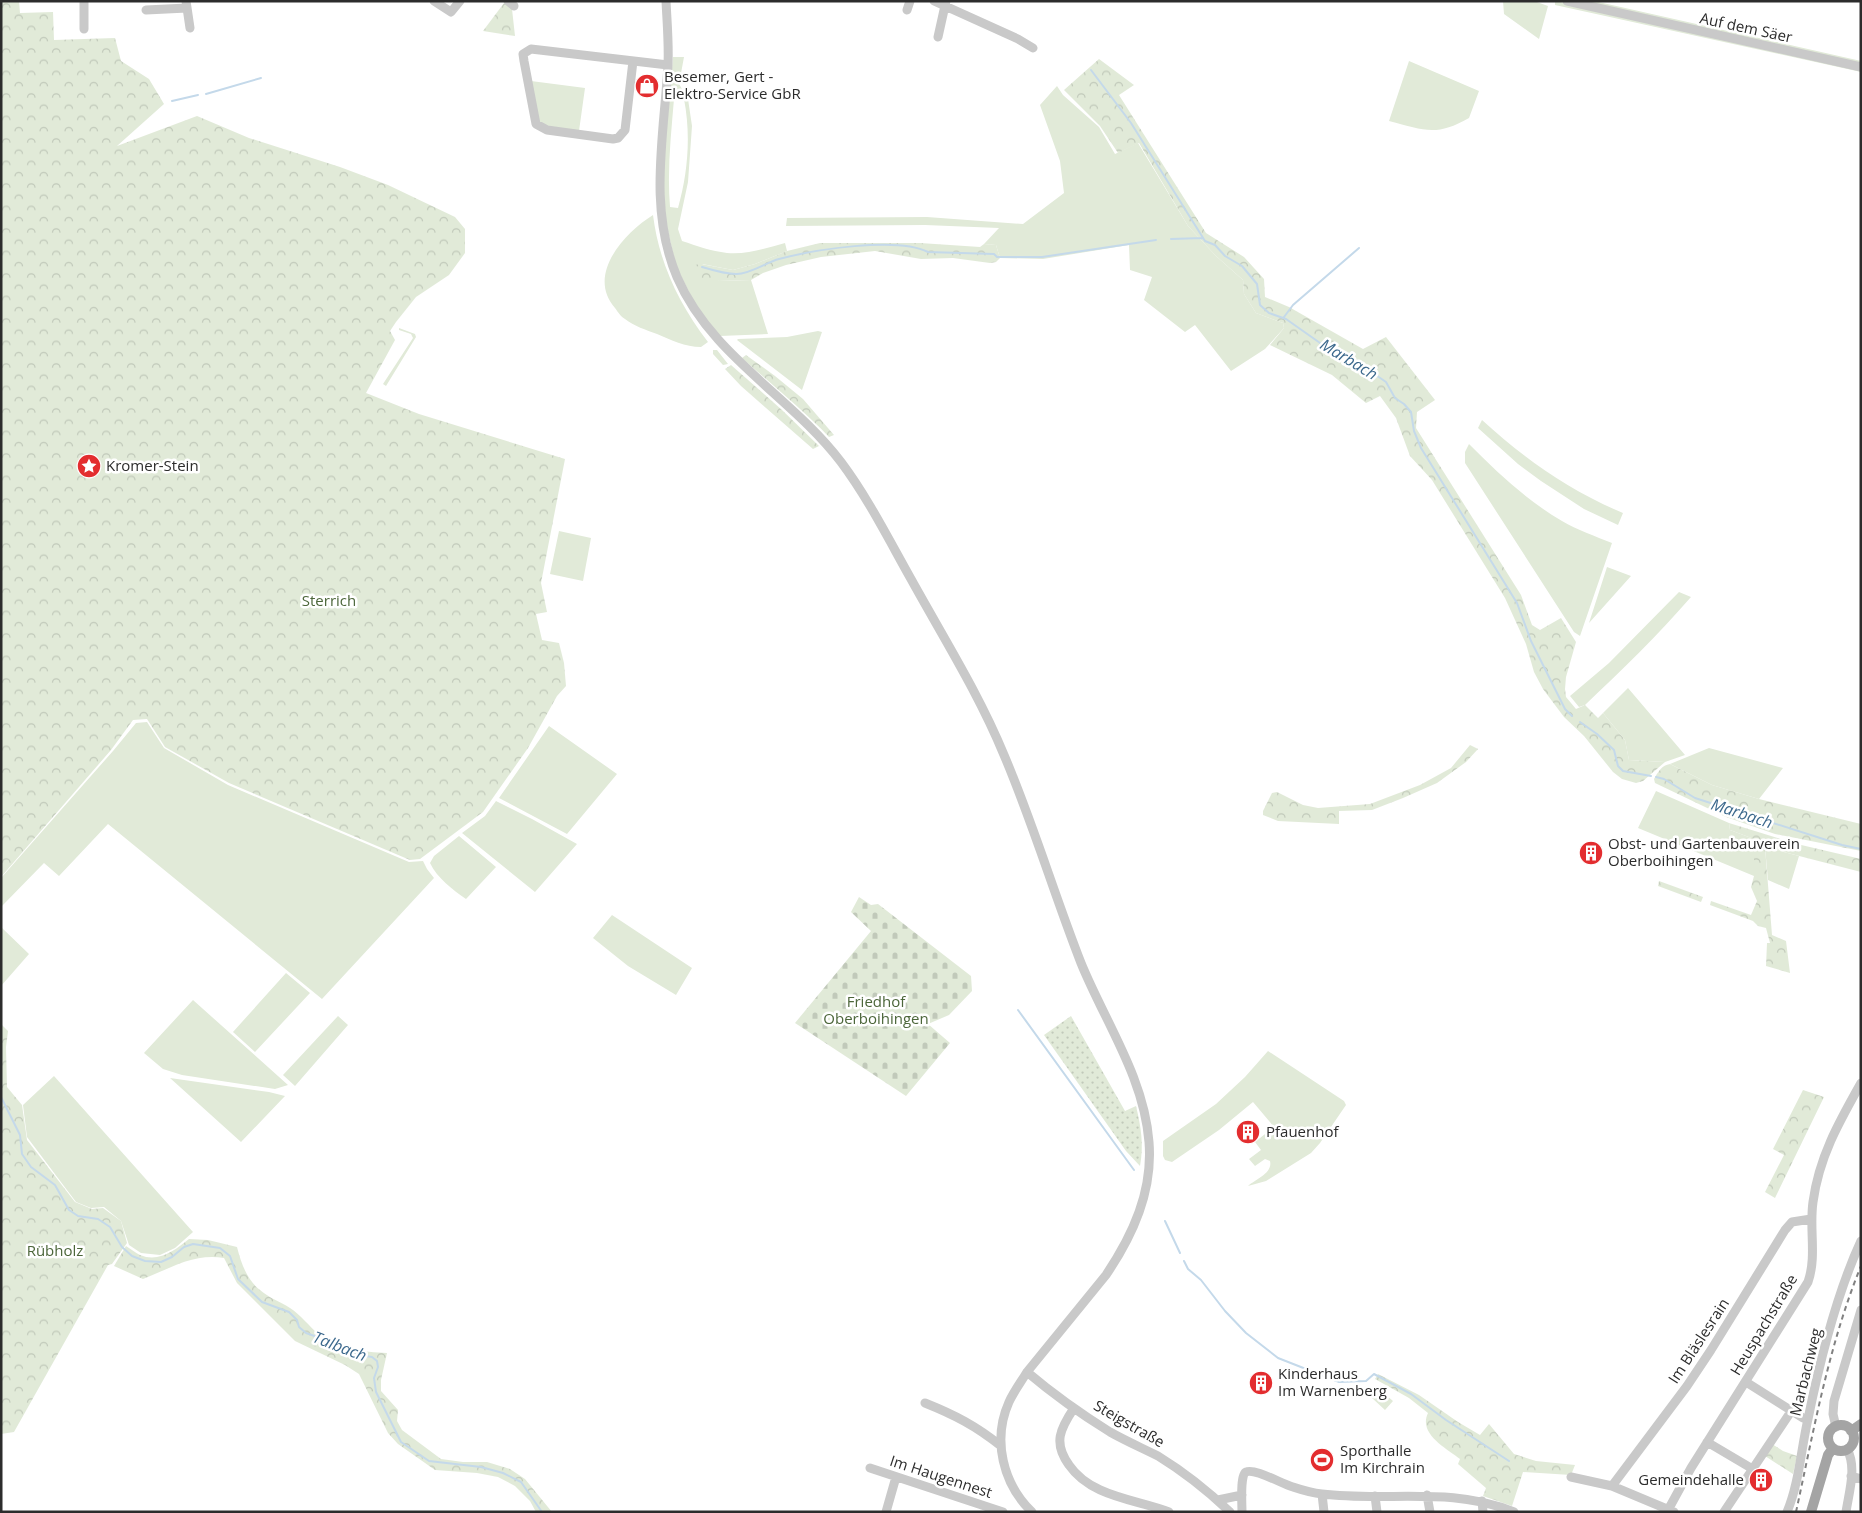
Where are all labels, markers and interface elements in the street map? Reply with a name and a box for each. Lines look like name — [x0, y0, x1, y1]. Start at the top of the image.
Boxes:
street label: Auf dem Säer — [1698, 7, 1794, 47]
place label: Besemer, Gert - Elektro-Service GbR — [664, 66, 801, 103]
shop icon: Besemer, Gert - Elektro-Service GbR — [634, 73, 660, 99]
water label: Marbach — [1316, 333, 1382, 385]
place icon: Kromer-Stein — [76, 453, 102, 479]
place label: Kromer-Stein — [106, 455, 199, 475]
park label: Sterrich — [302, 590, 356, 610]
water label: Marbach — [1708, 793, 1776, 833]
place label: Obst- und Gartenbauverein Oberboihingen — [1608, 833, 1800, 870]
building icon: Obst- und Gartenbauverein Oberboihingen — [1578, 840, 1604, 866]
park label: Friedhof Oberboihingen — [823, 991, 929, 1028]
building icon: Pfauenhof — [1235, 1119, 1261, 1145]
place label: Pfauenhof — [1266, 1121, 1339, 1141]
park label: Rübholz — [27, 1240, 83, 1260]
street label: Heuspachstraße — [1725, 1270, 1801, 1379]
street label: Im Bläslesrain — [1663, 1294, 1733, 1387]
water label: Talbach — [310, 1326, 370, 1366]
street label: Marbachweg — [1784, 1326, 1826, 1418]
place label: Kinderhaus Im Warnenberg — [1278, 1363, 1387, 1400]
building icon: Kinderhaus Im Warnenberg — [1248, 1370, 1274, 1396]
street label: Steigstraße — [1090, 1395, 1169, 1451]
place label: Sporthalle Im Kirchrain — [1340, 1440, 1425, 1477]
sports icon: Sporthalle Im Kirchrain — [1309, 1447, 1335, 1473]
street label: Im Haugennest — [888, 1450, 995, 1502]
building icon: Gemeindehalle — [1748, 1467, 1774, 1493]
place label: Gemeindehalle — [1638, 1469, 1744, 1489]

